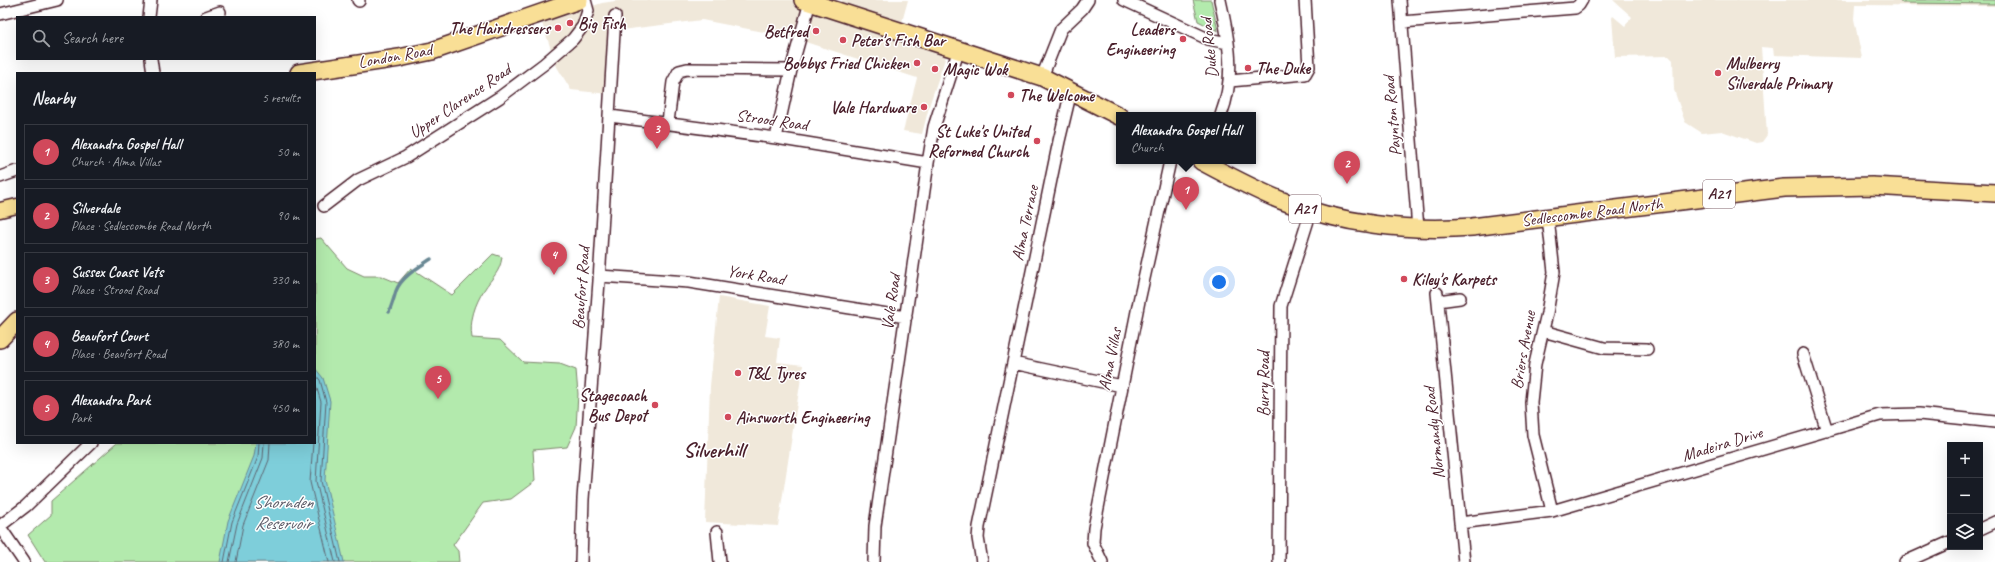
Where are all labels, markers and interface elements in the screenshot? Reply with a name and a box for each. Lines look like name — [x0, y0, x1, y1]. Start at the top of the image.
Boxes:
place label: Big Fish — [578, 13, 627, 34]
street label: Duke Road — [1195, 13, 1223, 79]
search box — [16, 16, 316, 60]
place label: The Hairdressers — [450, 18, 552, 39]
marker: Big Fish — [565, 18, 575, 28]
place label: Leaders Engineering — [1106, 19, 1177, 60]
place label: Betfred — [764, 21, 811, 42]
marker: The Hairdressers — [553, 23, 563, 33]
marker: Betfred — [811, 26, 821, 36]
icon: search — [30, 27, 52, 49]
text: Search here — [62, 29, 123, 48]
place label: Peter's Fish Bar — [851, 30, 947, 51]
marker: Leaders Engineering — [1178, 34, 1188, 44]
marker: Peter's Fish Bar — [838, 35, 848, 45]
street label: London Road — [357, 39, 436, 73]
place label: Bobbys Fried Chicken — [783, 53, 910, 74]
place label: Mulberry Silverdale Primary — [1726, 53, 1834, 94]
street label: Upper Clarence Road — [405, 57, 518, 143]
marker: Bobbys Fried Chicken — [912, 58, 922, 68]
place label: The Duke — [1256, 58, 1312, 79]
place label: Magic Wok — [943, 59, 1009, 80]
marker: The Duke — [1243, 63, 1253, 73]
marker: Magic Wok — [930, 64, 940, 74]
marker: Mulberry Silverdale Primary — [1713, 68, 1723, 78]
street label: Paynton Road — [1378, 72, 1406, 157]
place label: The Welcome — [1019, 85, 1096, 106]
text: Nearby — [32, 88, 75, 109]
text: 5 results — [262, 90, 300, 106]
marker: The Welcome — [1006, 90, 1016, 100]
place label: Vale Hardware — [830, 97, 917, 118]
marker: Vale Hardware — [919, 102, 929, 112]
street label: Strood Road — [735, 105, 812, 136]
popup — [1116, 112, 1256, 164]
pin: 3 — [644, 116, 670, 149]
place label: St Luke's United Reformed Church — [928, 121, 1032, 162]
text: Alexandra Gospel Hall — [1131, 121, 1241, 140]
text: Alexandra Gospel Hall — [71, 135, 181, 154]
marker: St Luke's United Reformed Church — [1032, 136, 1042, 146]
text: Church — [1131, 140, 1163, 156]
text: 1 — [43, 144, 49, 160]
text: 50 m — [277, 144, 299, 160]
pin: 2 — [1334, 151, 1360, 184]
text: Church · Alma Villas — [71, 154, 161, 170]
pin: 1 — [1173, 177, 1199, 210]
road number: A21 — [1703, 180, 1735, 208]
street label: Alma Terrace — [1007, 182, 1044, 263]
street label: Sedlescombe Road North — [1520, 193, 1665, 231]
road number: A21 — [1289, 195, 1321, 223]
text: Silverdale — [71, 199, 120, 218]
text: 2 — [43, 208, 49, 224]
text: 90 m — [277, 208, 299, 224]
text: Place · Sedlescombe Road North — [71, 218, 211, 234]
pin: 4 — [541, 242, 567, 275]
street label: Beaufort Road — [568, 244, 595, 330]
street label: York Road — [726, 260, 789, 290]
text: Sussex Coast Vets — [71, 263, 163, 282]
place label: Kiley's Karpets — [1412, 269, 1498, 290]
street label: Vale Road — [877, 270, 906, 331]
text: 3 — [43, 272, 49, 288]
text: 330 m — [271, 272, 299, 288]
your location — [1209, 272, 1229, 292]
marker: Kiley's Karpets — [1399, 274, 1409, 284]
text: Place · Strood Road — [71, 282, 158, 298]
street label: Briers Avenue — [1506, 308, 1540, 391]
street label: Alma Villas — [1094, 325, 1127, 392]
text: Beaufort Court — [71, 327, 148, 346]
text: 4 — [43, 336, 49, 352]
text: 380 m — [271, 336, 299, 352]
text: Place · Beaufort Road — [71, 346, 166, 362]
street label: Burry Road — [1253, 349, 1274, 417]
place label: T&L Tyres — [746, 363, 807, 384]
pin: 5 — [425, 366, 451, 399]
marker: T&L Tyres — [733, 368, 743, 378]
street label: Normandy Road — [1418, 383, 1449, 480]
place label: Stagecoach Bus Depot — [579, 385, 649, 426]
text: Alexandra Park — [71, 391, 150, 410]
text: 5 — [43, 400, 49, 416]
text: 450 m — [271, 400, 299, 416]
marker: Stagecoach Bus Depot — [650, 400, 660, 410]
place label: Ainsworth Engineering — [736, 407, 871, 428]
text: Park — [71, 410, 92, 426]
marker: Ainsworth Engineering — [723, 412, 733, 422]
street label: Madeira Drive — [1679, 421, 1766, 466]
district label: Silverhill — [683, 437, 749, 463]
map controls — [1947, 442, 1983, 550]
button: + — [1947, 442, 1983, 478]
button: − — [1947, 478, 1983, 514]
water label: Shornden Reservoir — [253, 491, 315, 534]
button: layers — [1947, 514, 1983, 550]

